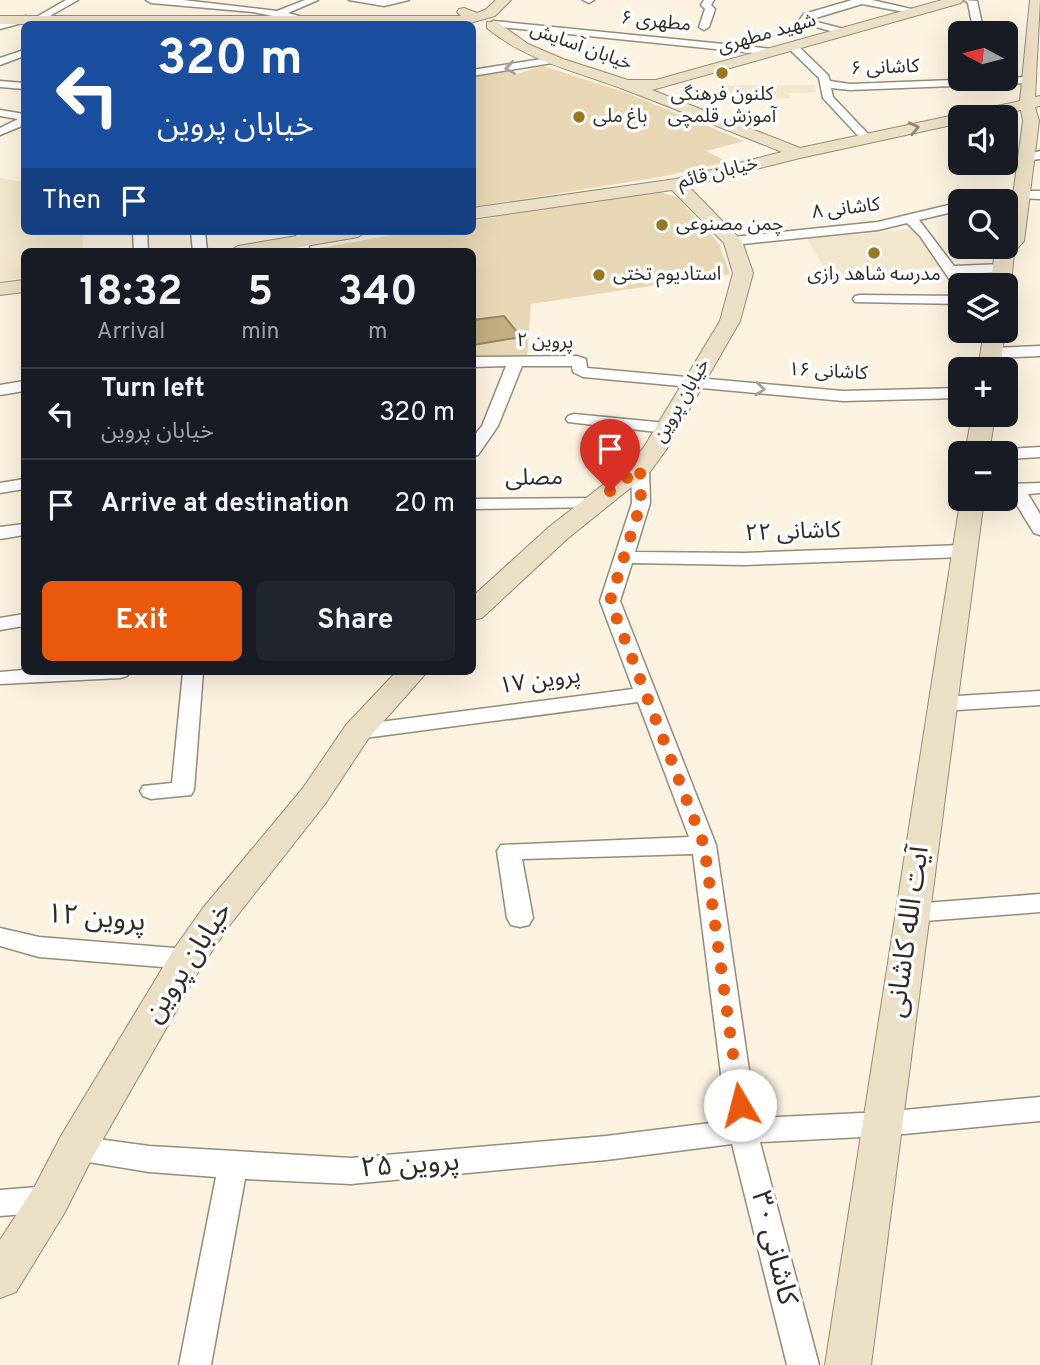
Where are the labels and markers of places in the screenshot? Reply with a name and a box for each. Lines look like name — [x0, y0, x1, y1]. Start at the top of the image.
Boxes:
marker: کلنون فرهنگی آموزش قلمچی — [714, 65, 730, 81]
place label: کلنون فرهنگی آموزش قلمچی — [668, 83, 778, 129]
place label: باغ ملی — [593, 105, 647, 129]
marker: باغ ملی — [571, 109, 587, 125]
place label: چمن مصنوعی — [676, 213, 784, 237]
marker: چمن مصنوعی — [654, 217, 670, 233]
marker: مدرسه شاهد رازی — [866, 245, 882, 261]
place label: استادیوم تختی — [613, 263, 721, 288]
place label: مدرسه شاهد رازی — [807, 263, 941, 287]
marker: استادیوم تختی — [591, 267, 607, 283]
pin — [580, 419, 640, 491]

